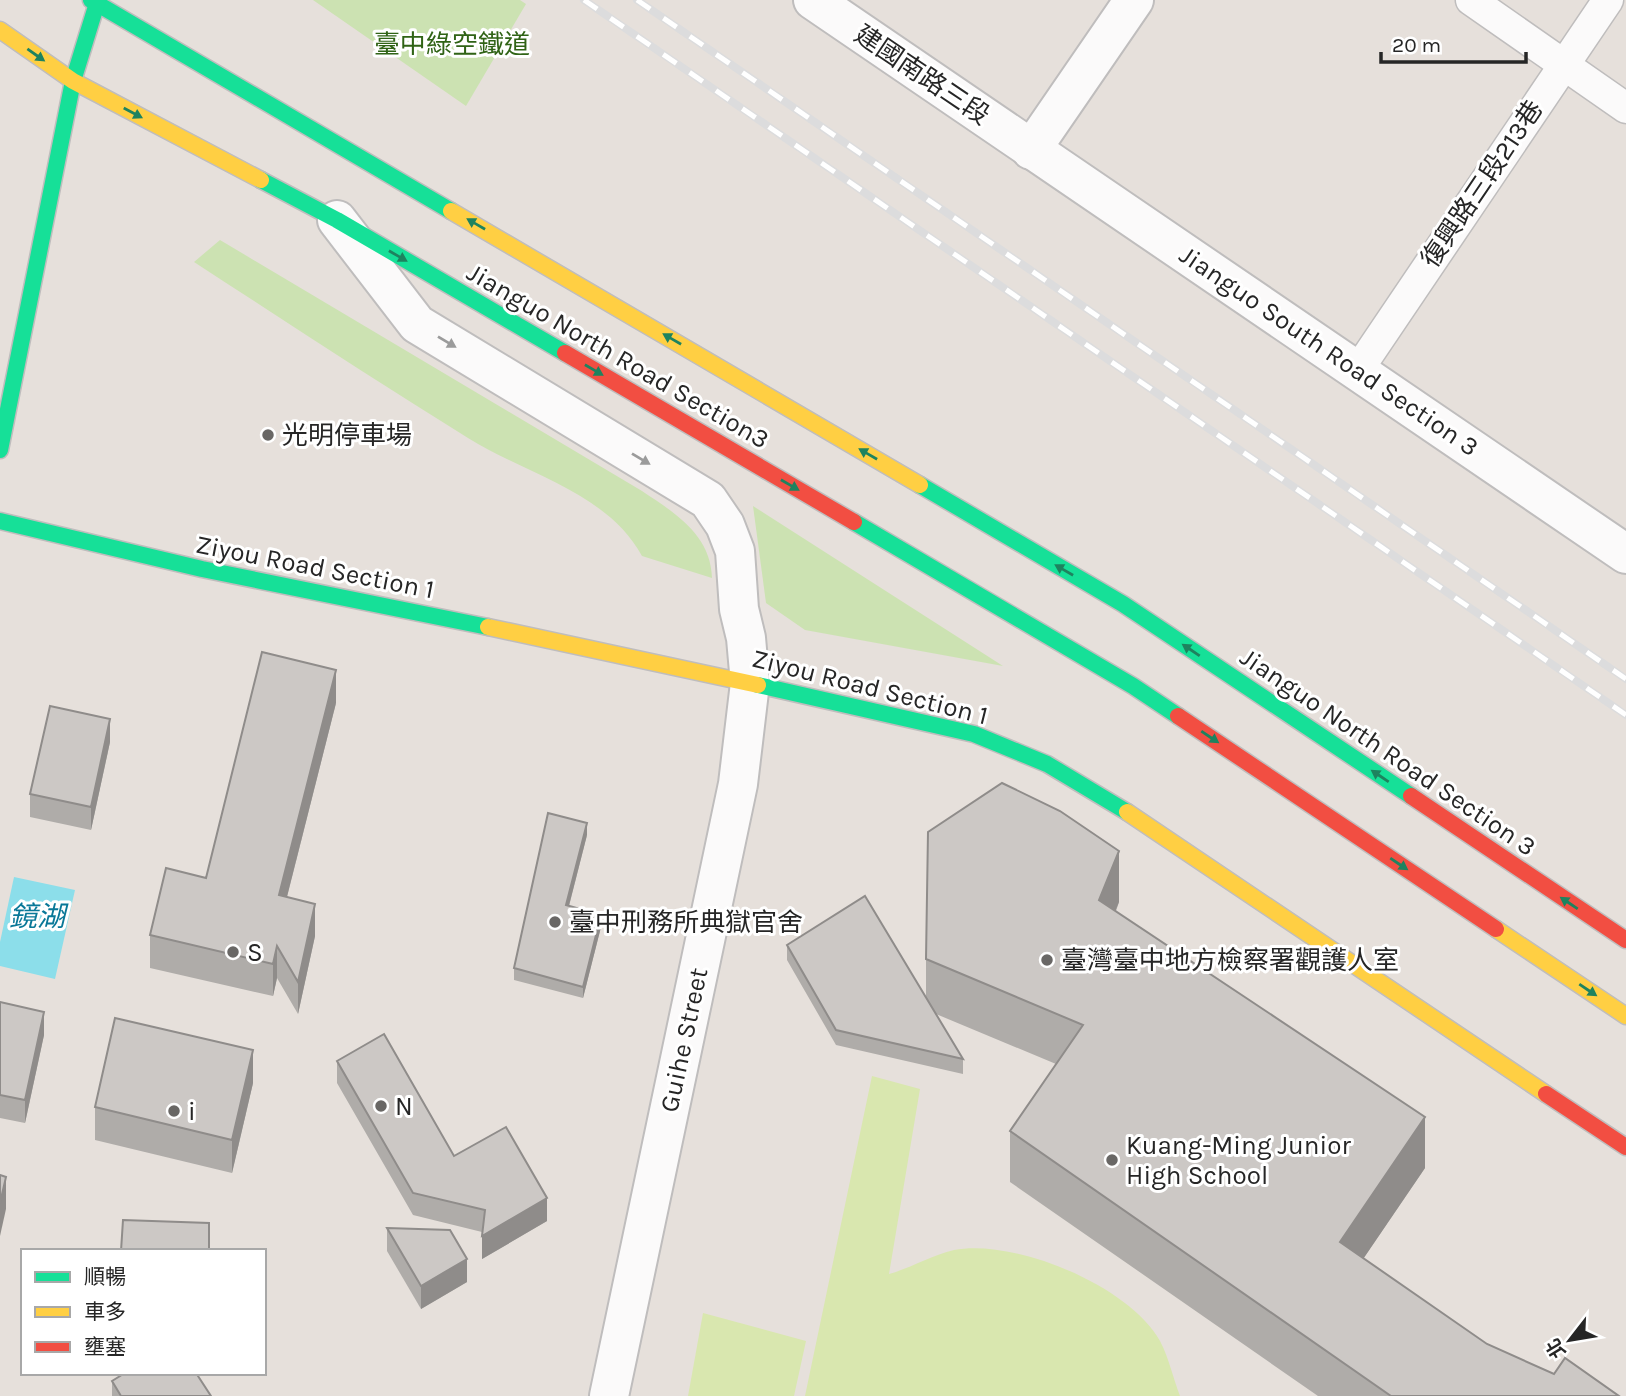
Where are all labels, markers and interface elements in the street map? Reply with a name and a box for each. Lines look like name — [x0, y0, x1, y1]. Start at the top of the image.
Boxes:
street label: 建國南路三段 — [849, 19, 995, 131]
scale bar — [1381, 21, 1526, 65]
park label: 臺中綠空鐵道 — [374, 29, 530, 60]
text: 20 m — [1392, 33, 1441, 57]
one-way arrow — [27, 48, 45, 62]
street label: 復興路三段213巷 — [1415, 94, 1549, 274]
one-way arrow — [123, 107, 142, 119]
one-way arrow — [467, 217, 486, 230]
street label: Jianguo South Road Section 3 — [1174, 239, 1484, 463]
one-way arrow — [388, 249, 407, 262]
street label: Jianguo North Road Section3 — [462, 257, 774, 455]
one-way arrow — [663, 333, 682, 345]
one-way arrow — [437, 336, 456, 348]
one-way arrow — [584, 364, 604, 376]
place label: 光明停車場 — [282, 420, 412, 451]
marker: 光明停車場 — [260, 427, 276, 443]
one-way arrow — [859, 448, 878, 461]
one-way arrow — [632, 453, 651, 466]
one-way arrow — [781, 479, 800, 492]
street label: Ziyou Road Section 1 — [193, 529, 437, 605]
one-way arrow — [1055, 564, 1074, 576]
street label: Jianguo North Road Section 3 — [1234, 641, 1542, 863]
street label: Ziyou Road Section 1 — [749, 643, 991, 731]
one-way arrow — [1182, 643, 1200, 657]
one-way arrow — [1200, 730, 1219, 743]
one-way arrow — [1371, 769, 1389, 783]
one-way arrow — [1389, 857, 1409, 870]
one-way arrow — [1559, 896, 1579, 909]
water label: 鏡湖 — [9, 900, 69, 933]
place label: 臺中刑務所典獄官舍 — [569, 907, 803, 938]
marker: 臺中刑務所典獄官舍 — [547, 914, 563, 930]
place label: S — [247, 937, 263, 968]
marker: S — [225, 944, 241, 960]
place label: 臺灣臺中地方檢察署觀護人室 — [1061, 945, 1399, 976]
marker: 臺灣臺中地方檢察署觀護人室 — [1039, 952, 1055, 968]
street label: Guihe Street — [654, 965, 714, 1115]
one-way arrow — [1579, 983, 1597, 997]
place label: N — [395, 1091, 413, 1122]
place label: i — [188, 1096, 196, 1127]
marker: N — [373, 1098, 389, 1114]
marker: i — [166, 1103, 182, 1119]
place label: Kuang-Ming Junior High School — [1126, 1130, 1351, 1191]
marker: Kuang-Ming Junior High School — [1104, 1152, 1120, 1168]
legend — [21, 1249, 266, 1375]
text: 順暢 — [84, 1265, 126, 1289]
text: 車多 — [84, 1300, 126, 1324]
north arrow — [1535, 1305, 1605, 1375]
text: 北 — [1542, 1334, 1571, 1362]
text: 壅塞 — [84, 1335, 126, 1359]

